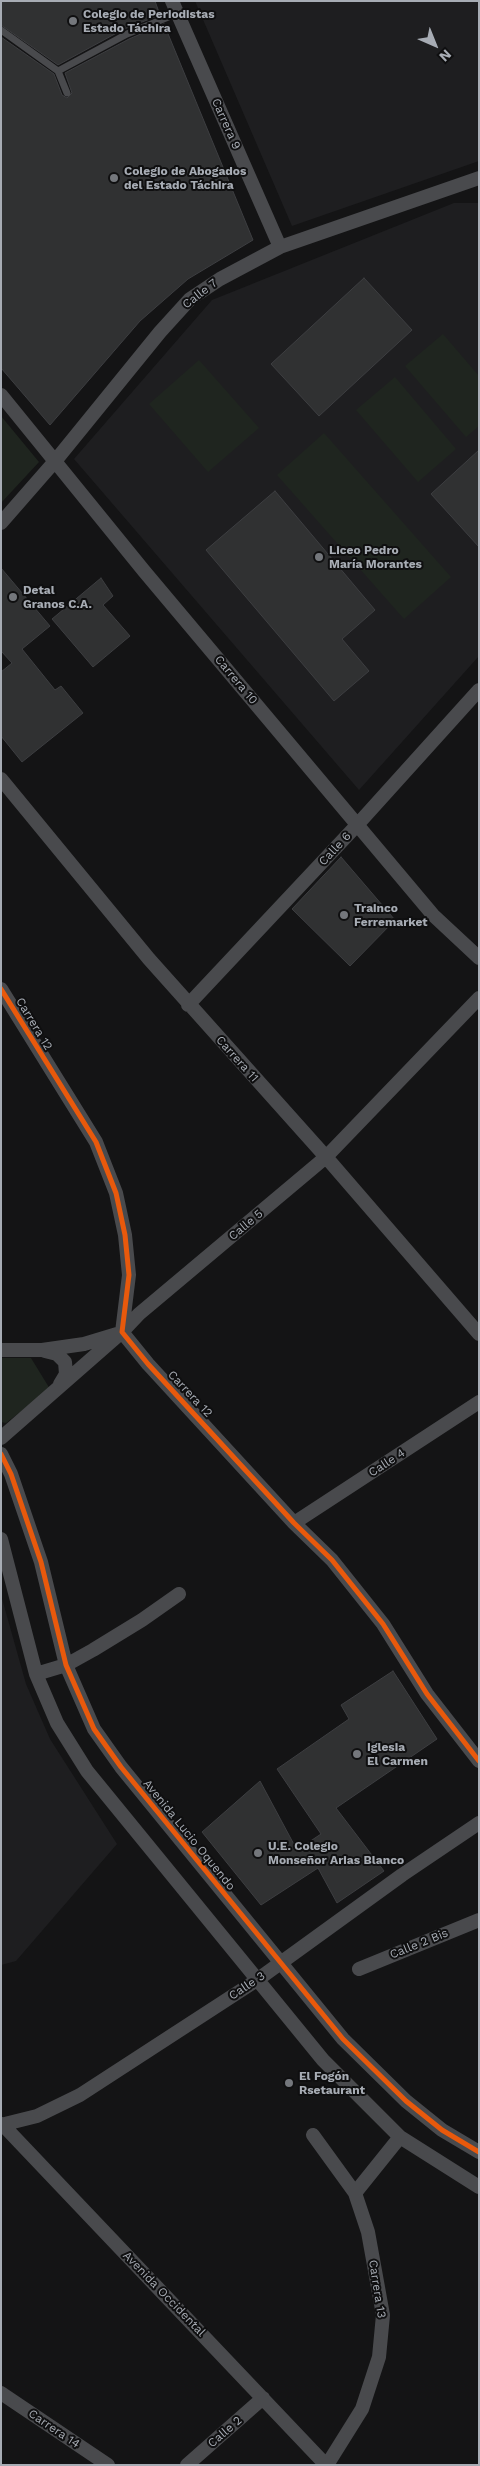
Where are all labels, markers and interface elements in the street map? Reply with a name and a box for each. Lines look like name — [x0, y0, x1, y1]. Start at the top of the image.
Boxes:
place label: Colegio de Periodistas Estado Táchira — [83, 7, 215, 35]
marker: Colegio de Periodistas Estado Táchira — [67, 15, 79, 27]
north arrow — [410, 20, 460, 70]
text: N — [436, 46, 455, 65]
street label: Carrera 9 — [208, 96, 244, 152]
place label: Colegio de Abogados del Estado Táchira — [124, 164, 246, 192]
marker: Colegio de Abogados del Estado Táchira — [108, 172, 120, 184]
street label: Calle 7 — [180, 276, 220, 312]
place label: Liceo Pedro María Morantes — [329, 543, 422, 571]
marker: Liceo Pedro María Morantes — [313, 551, 325, 563]
place label: Detal Granos C.A. — [23, 583, 92, 611]
marker: Detal Granos C.A. — [7, 591, 19, 603]
street label: Carrera 10 — [211, 653, 261, 707]
street label: Calle 6 — [316, 829, 354, 869]
place label: Trainco Ferremarket — [354, 901, 428, 929]
marker: Trainco Ferremarket — [338, 909, 350, 921]
street label: Carrera 12 — [13, 995, 55, 1053]
street label: Carrera 11 — [213, 1033, 261, 1085]
street label: Calle 5 — [226, 1207, 266, 1243]
street label: Carrera 12 — [165, 1368, 215, 1420]
street label: Calle 4 — [366, 1446, 408, 1480]
place label: Iglesia El Carmen — [367, 1740, 428, 1768]
marker: Iglesia El Carmen — [351, 1748, 363, 1760]
street label: Avenida Lucio Oquendo — [140, 1777, 238, 1893]
place label: U.E. Colegio Monseñor Arias Blanco — [268, 1839, 404, 1867]
marker: U.E. Colegio Monseñor Arias Blanco — [252, 1847, 264, 1859]
street label: Calle 2 Bis — [388, 1926, 450, 1962]
street label: Calle 3 — [226, 1969, 268, 2003]
place label: El Fogón Rsetaurant — [299, 2069, 365, 2097]
marker: El Fogón Rsetaurant — [283, 2077, 295, 2089]
street label: Avenida Occidental — [120, 2248, 208, 2340]
street label: Carrera 13 — [365, 2259, 389, 2319]
street label: Carrera 14 — [25, 2406, 83, 2452]
street label: Calle 2 — [205, 2413, 245, 2451]

